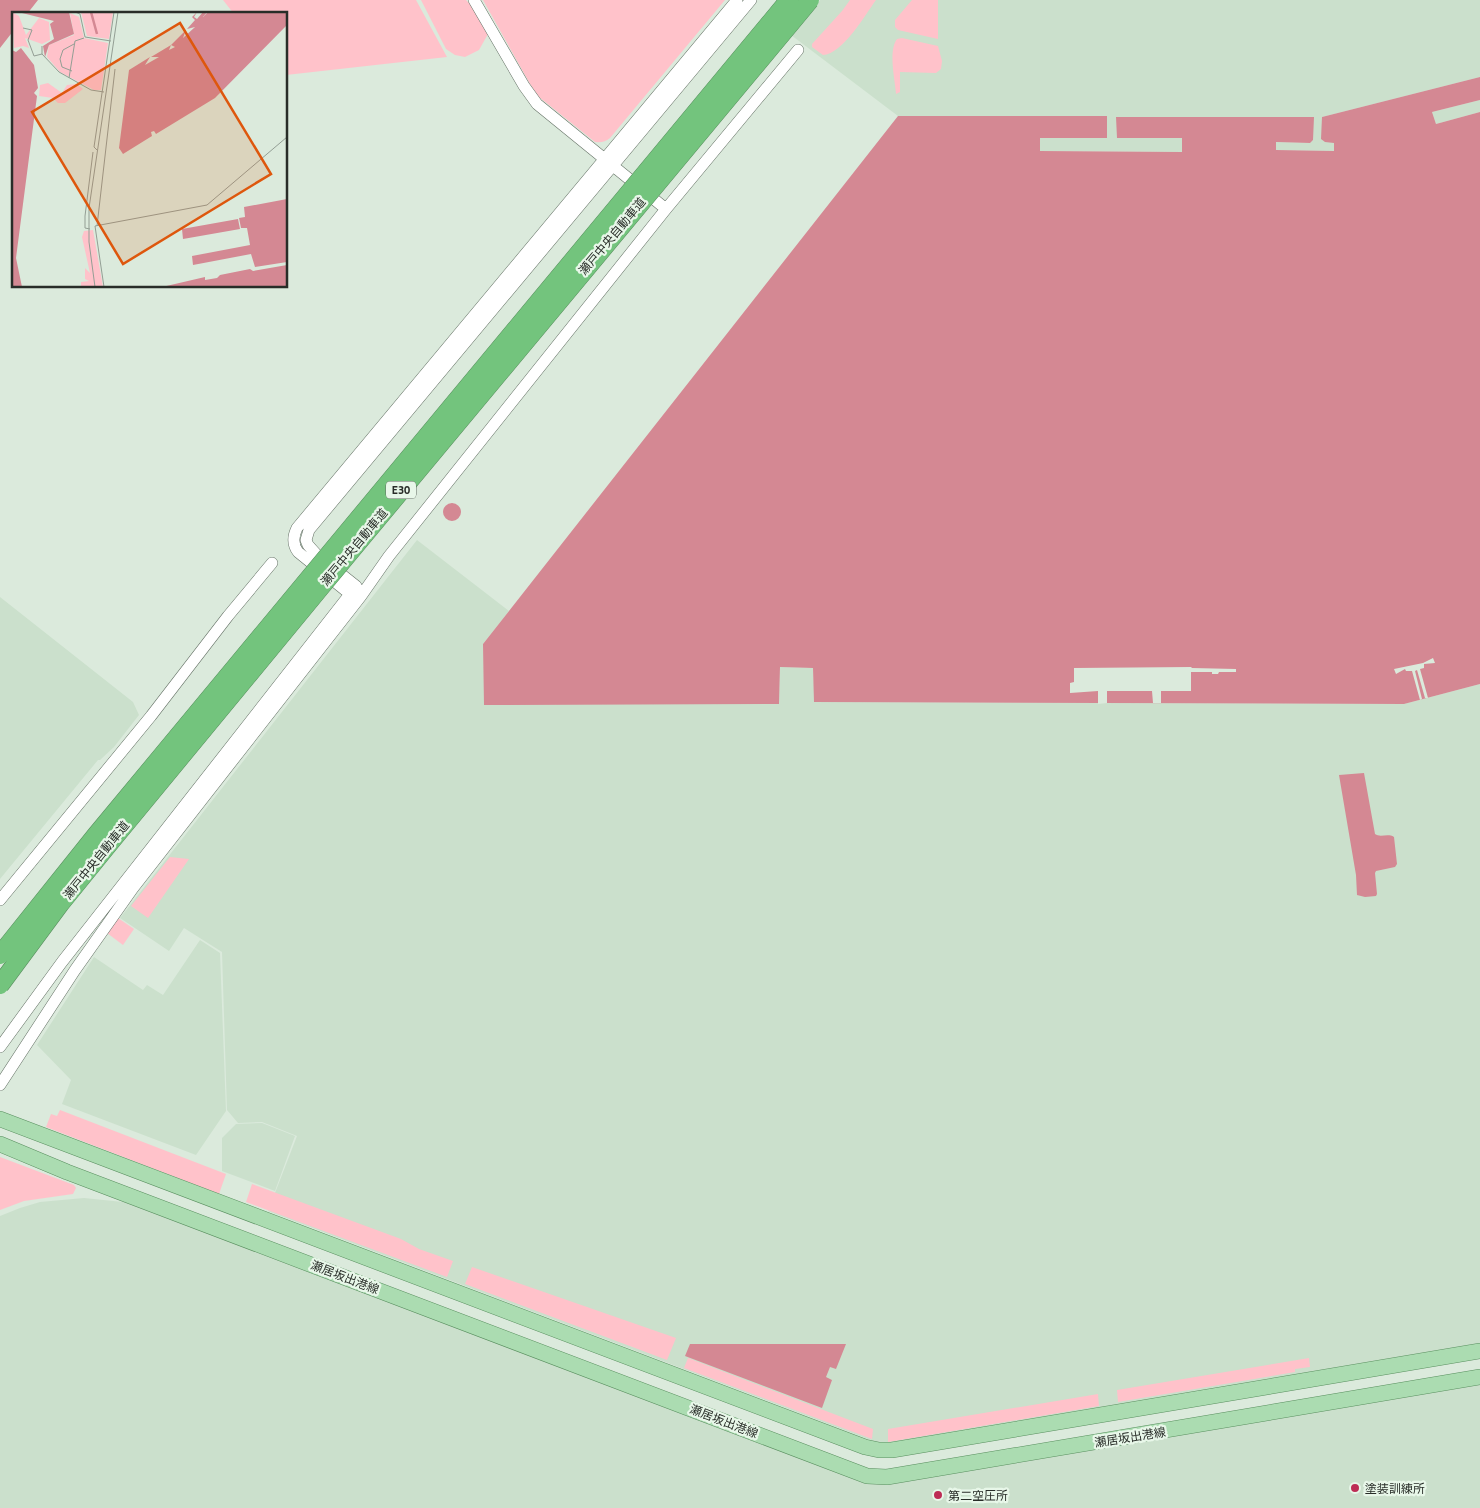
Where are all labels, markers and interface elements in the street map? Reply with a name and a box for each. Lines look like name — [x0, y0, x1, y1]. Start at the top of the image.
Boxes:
inset map — [12, 12, 288, 288]
street label: 瀬戸中央自動車道 — [574, 193, 650, 279]
road number: E30 — [386, 482, 416, 498]
street label: 瀬戸中央自動車道 — [316, 504, 392, 590]
street label: 瀬戸中央自動車道 — [58, 817, 134, 903]
street label: 瀬居坂出港線 — [308, 1255, 382, 1299]
street label: 瀬居坂出港線 — [687, 1399, 761, 1443]
street label: 瀬居坂出港線 — [1093, 1422, 1167, 1452]
place label: 塗装訓練所 — [1365, 1479, 1425, 1498]
marker: 塗装訓練所 — [1349, 1482, 1361, 1494]
place label: 第二空圧所 — [948, 1486, 1008, 1505]
marker: 第二空圧所 — [932, 1489, 944, 1501]

